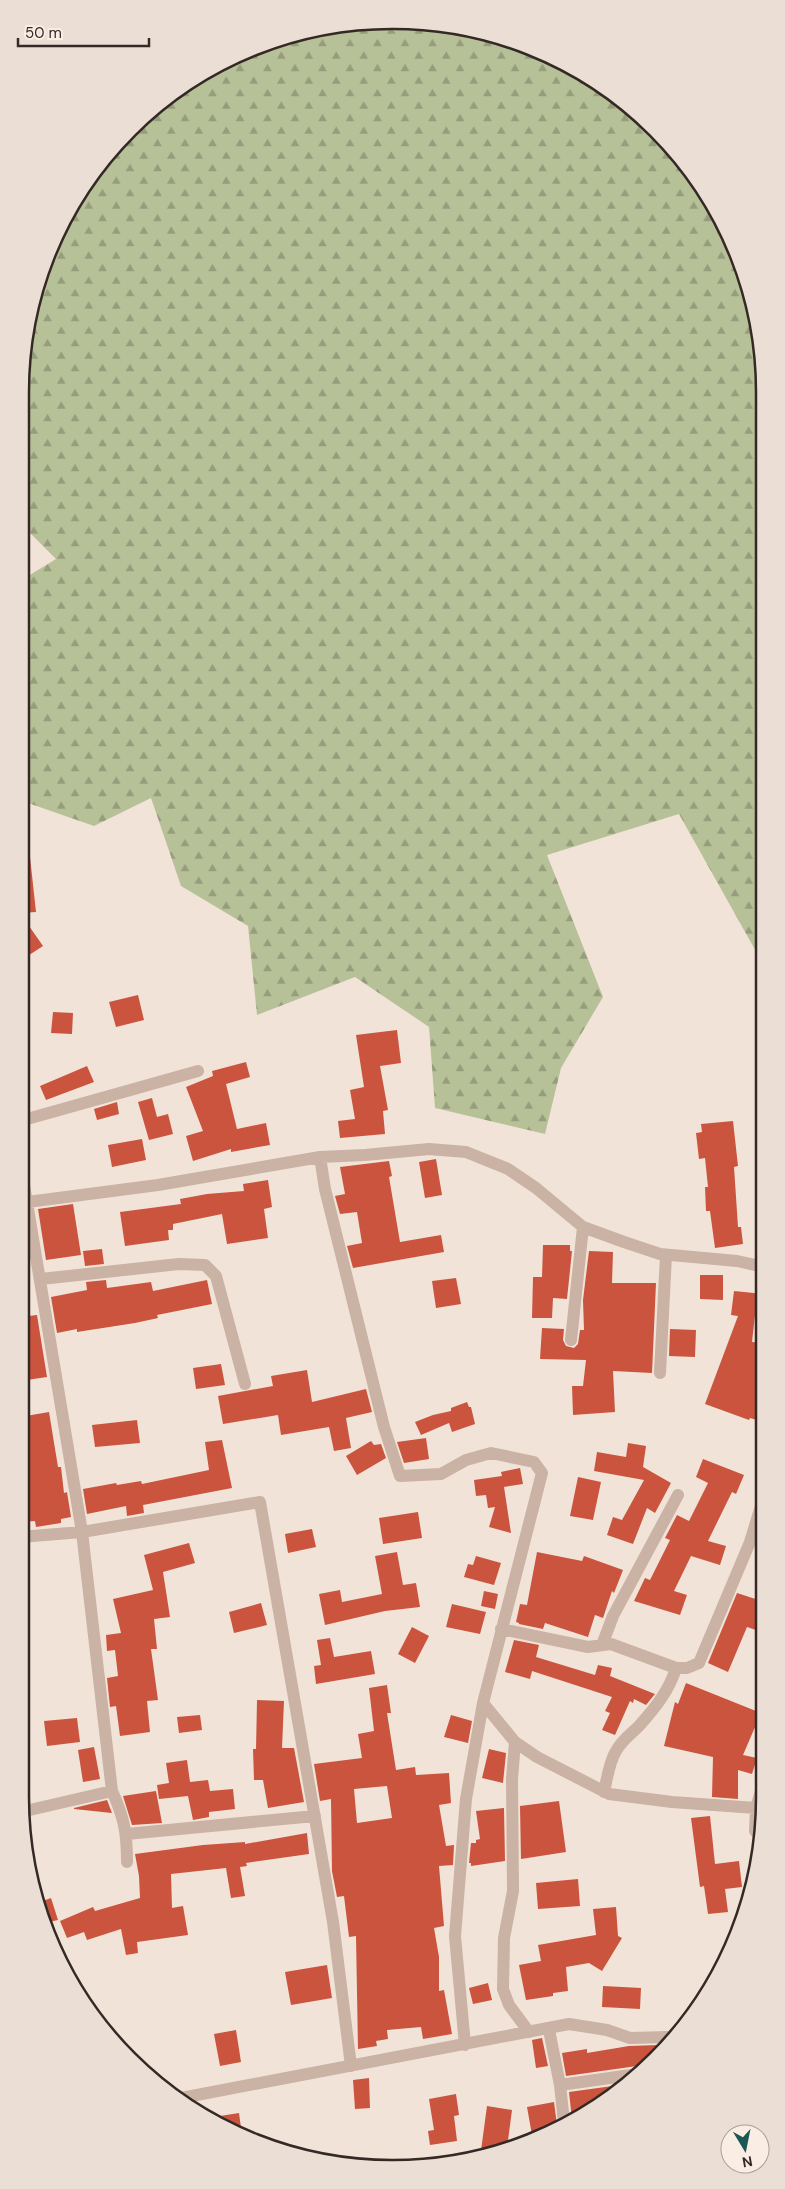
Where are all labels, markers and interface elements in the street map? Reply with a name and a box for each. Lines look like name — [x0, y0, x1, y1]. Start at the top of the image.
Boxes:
scale bar — [18, 15, 149, 47]
text: 50 m — [25, 23, 62, 43]
north arrow — [720, 2124, 770, 2174]
text: N — [741, 2152, 754, 2172]

